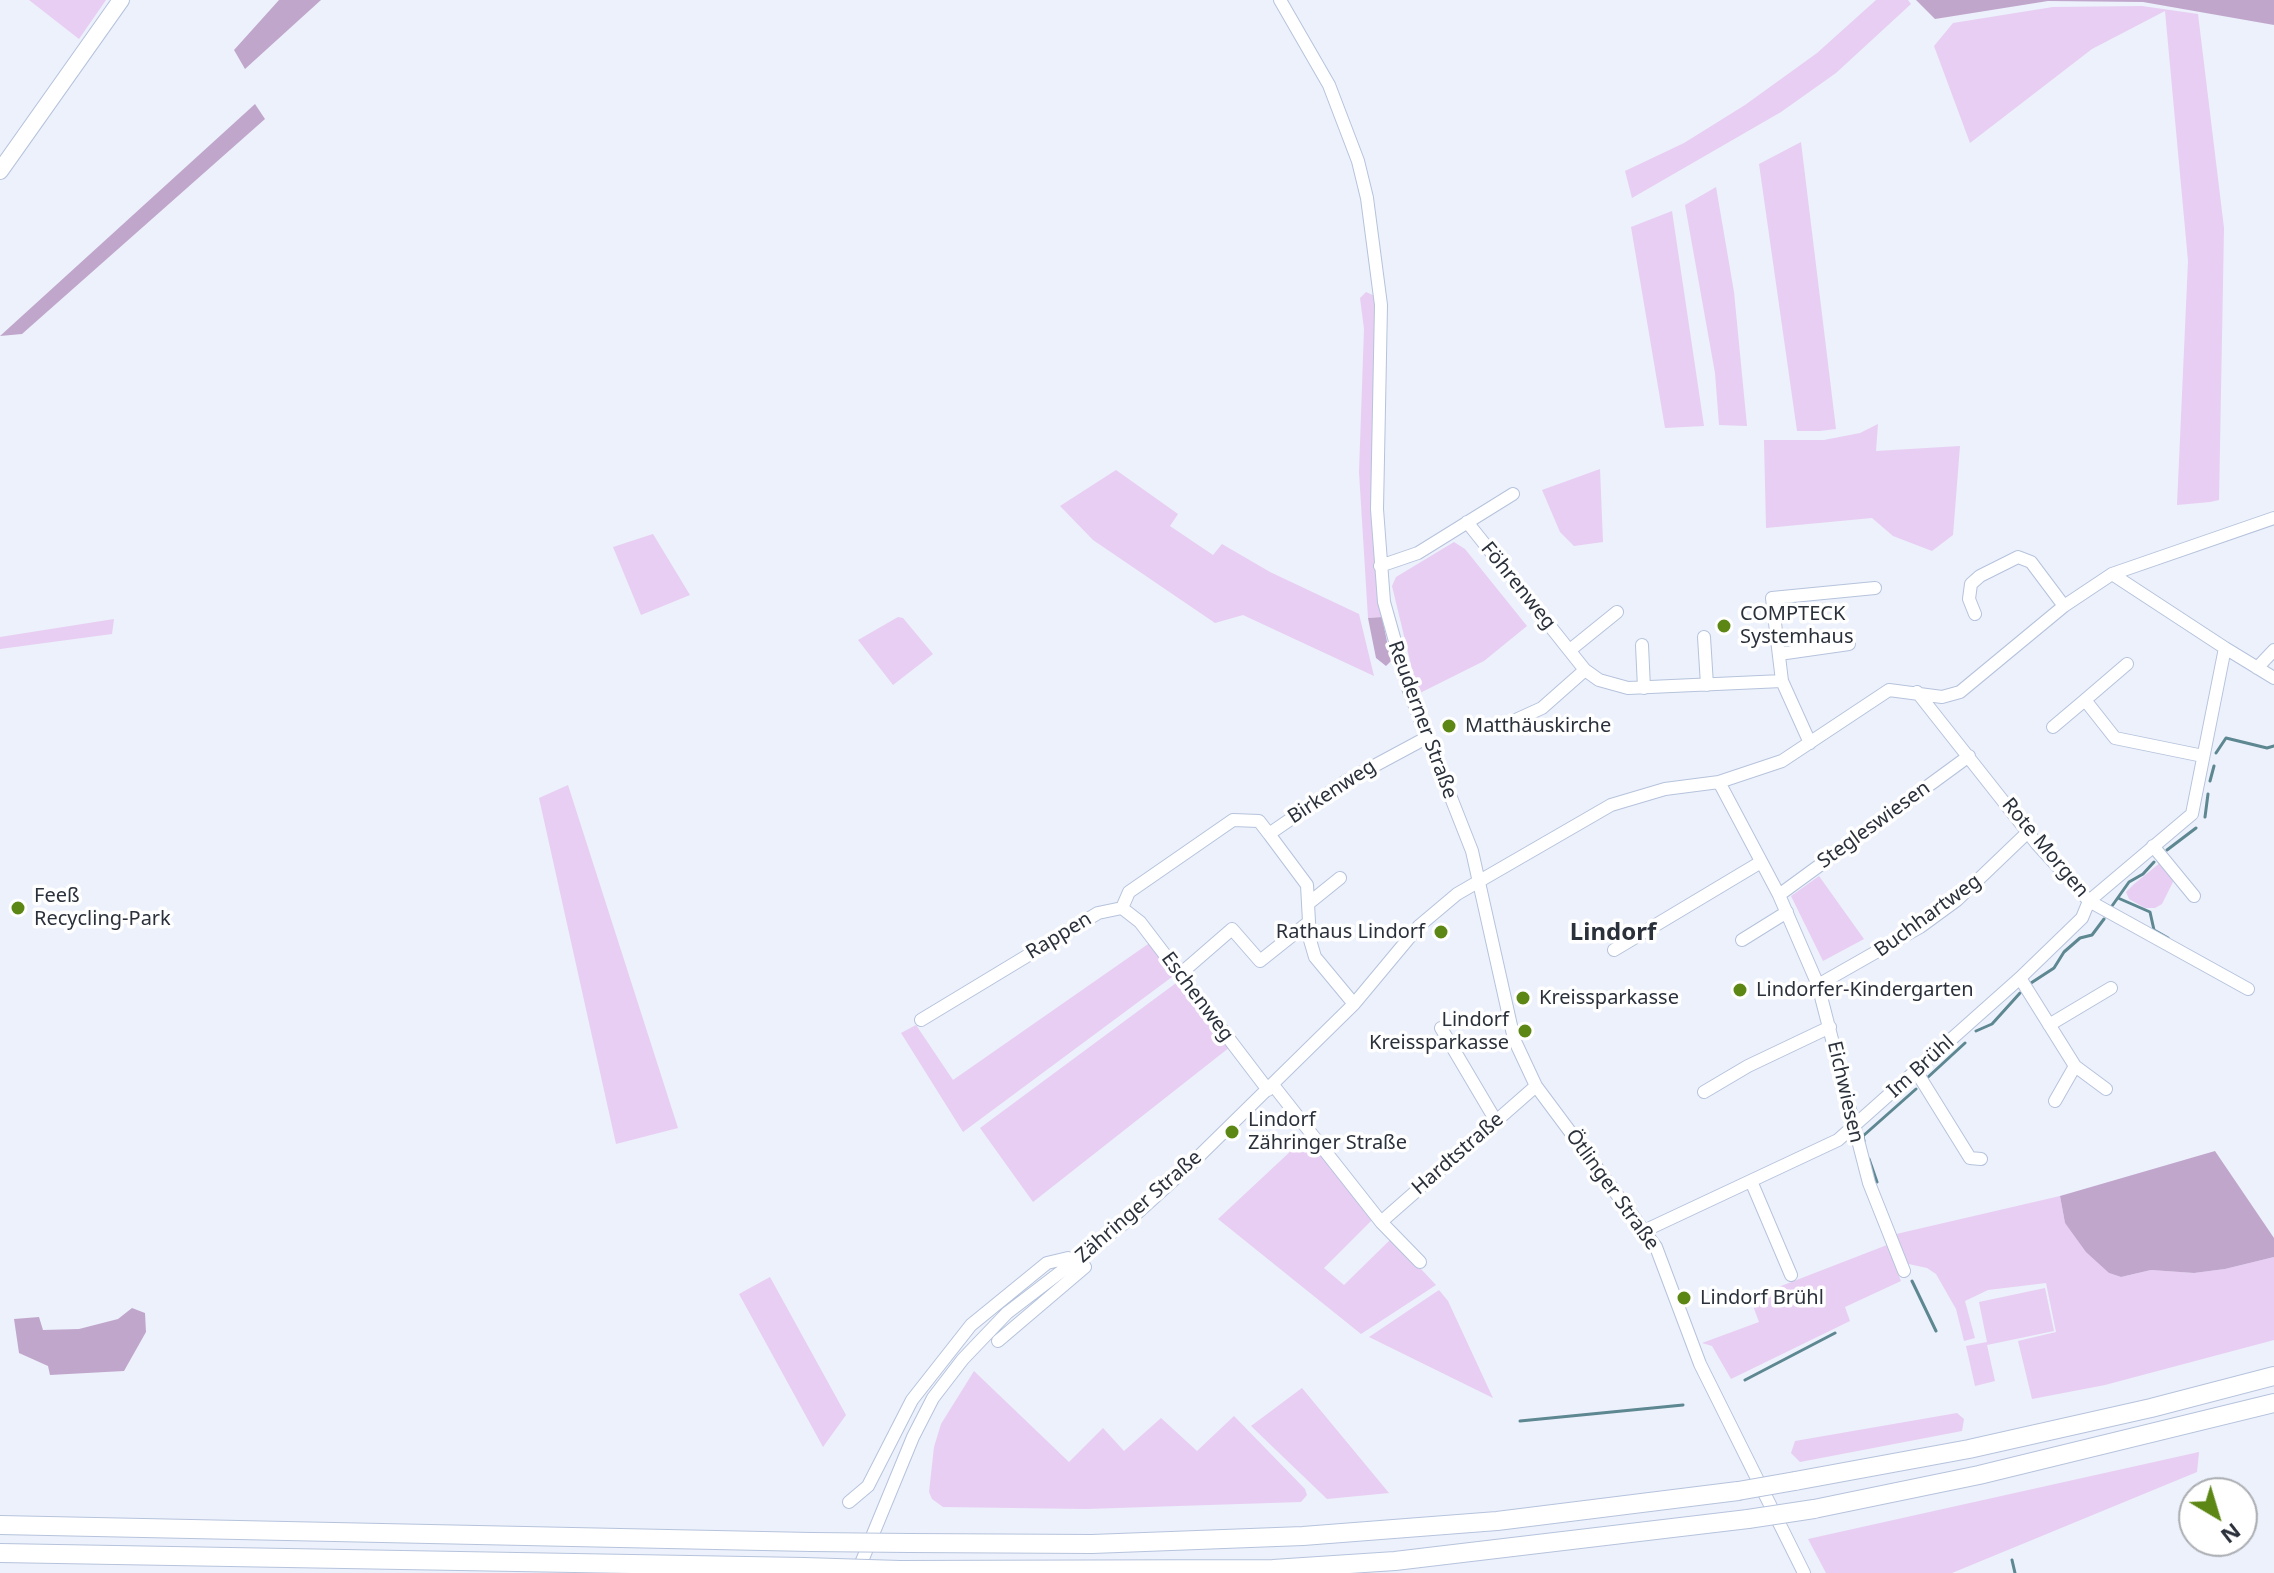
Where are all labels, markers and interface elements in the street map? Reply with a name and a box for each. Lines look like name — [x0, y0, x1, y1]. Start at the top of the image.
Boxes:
street label: Föhrenweg — [1475, 537, 1561, 635]
place label: COMPTECK Systemhaus — [1740, 602, 1853, 649]
marker: COMPTECK Systemhaus — [1715, 617, 1733, 635]
street label: Reuderner Straße — [1382, 638, 1462, 802]
place label: Matthäuskirche — [1465, 714, 1611, 738]
marker: Matthäuskirche — [1440, 717, 1458, 735]
street label: Birkenweg — [1284, 755, 1380, 829]
street label: Stegleswiesen — [1813, 776, 1935, 874]
street label: Rote Morgen — [1996, 793, 2094, 903]
street label: Buchhartweg — [1870, 869, 1986, 963]
place label: Feeß Recycling-Park — [34, 884, 171, 931]
marker: Feeß Recycling-Park — [9, 899, 27, 917]
street label: Rappen — [1022, 907, 1096, 965]
district label: Lindorf — [1570, 919, 1656, 947]
place label: Rathaus Lindorf — [1276, 920, 1425, 944]
marker: Rathaus Lindorf — [1432, 923, 1450, 941]
street label: Eschenweg — [1156, 948, 1238, 1046]
place label: Lindorfer-Kindergarten — [1756, 978, 1974, 1002]
marker: Lindorfer-Kindergarten — [1731, 981, 1749, 999]
place label: Kreissparkasse — [1539, 986, 1679, 1010]
marker: Kreissparkasse — [1514, 989, 1532, 1007]
place label: Lindorf Kreissparkasse — [1369, 1008, 1509, 1055]
marker: Lindorf Kreissparkasse — [1516, 1022, 1534, 1040]
street label: Im Brühl — [1883, 1031, 1959, 1103]
street label: Eichwiesen — [1822, 1039, 1868, 1145]
place label: Lindorf Zähringer Straße — [1248, 1108, 1407, 1155]
street label: Hardtstraße — [1407, 1108, 1509, 1200]
marker: Lindorf Zähringer Straße — [1223, 1123, 1241, 1141]
street label: Ötlinger Straße — [1560, 1125, 1664, 1255]
street label: Zähringer Straße — [1071, 1146, 1207, 1268]
place label: Lindorf Brühl — [1700, 1286, 1824, 1310]
marker: Lindorf Brühl — [1675, 1289, 1693, 1307]
north arrow — [2178, 1477, 2258, 1557]
text: N — [2215, 1517, 2248, 1552]

